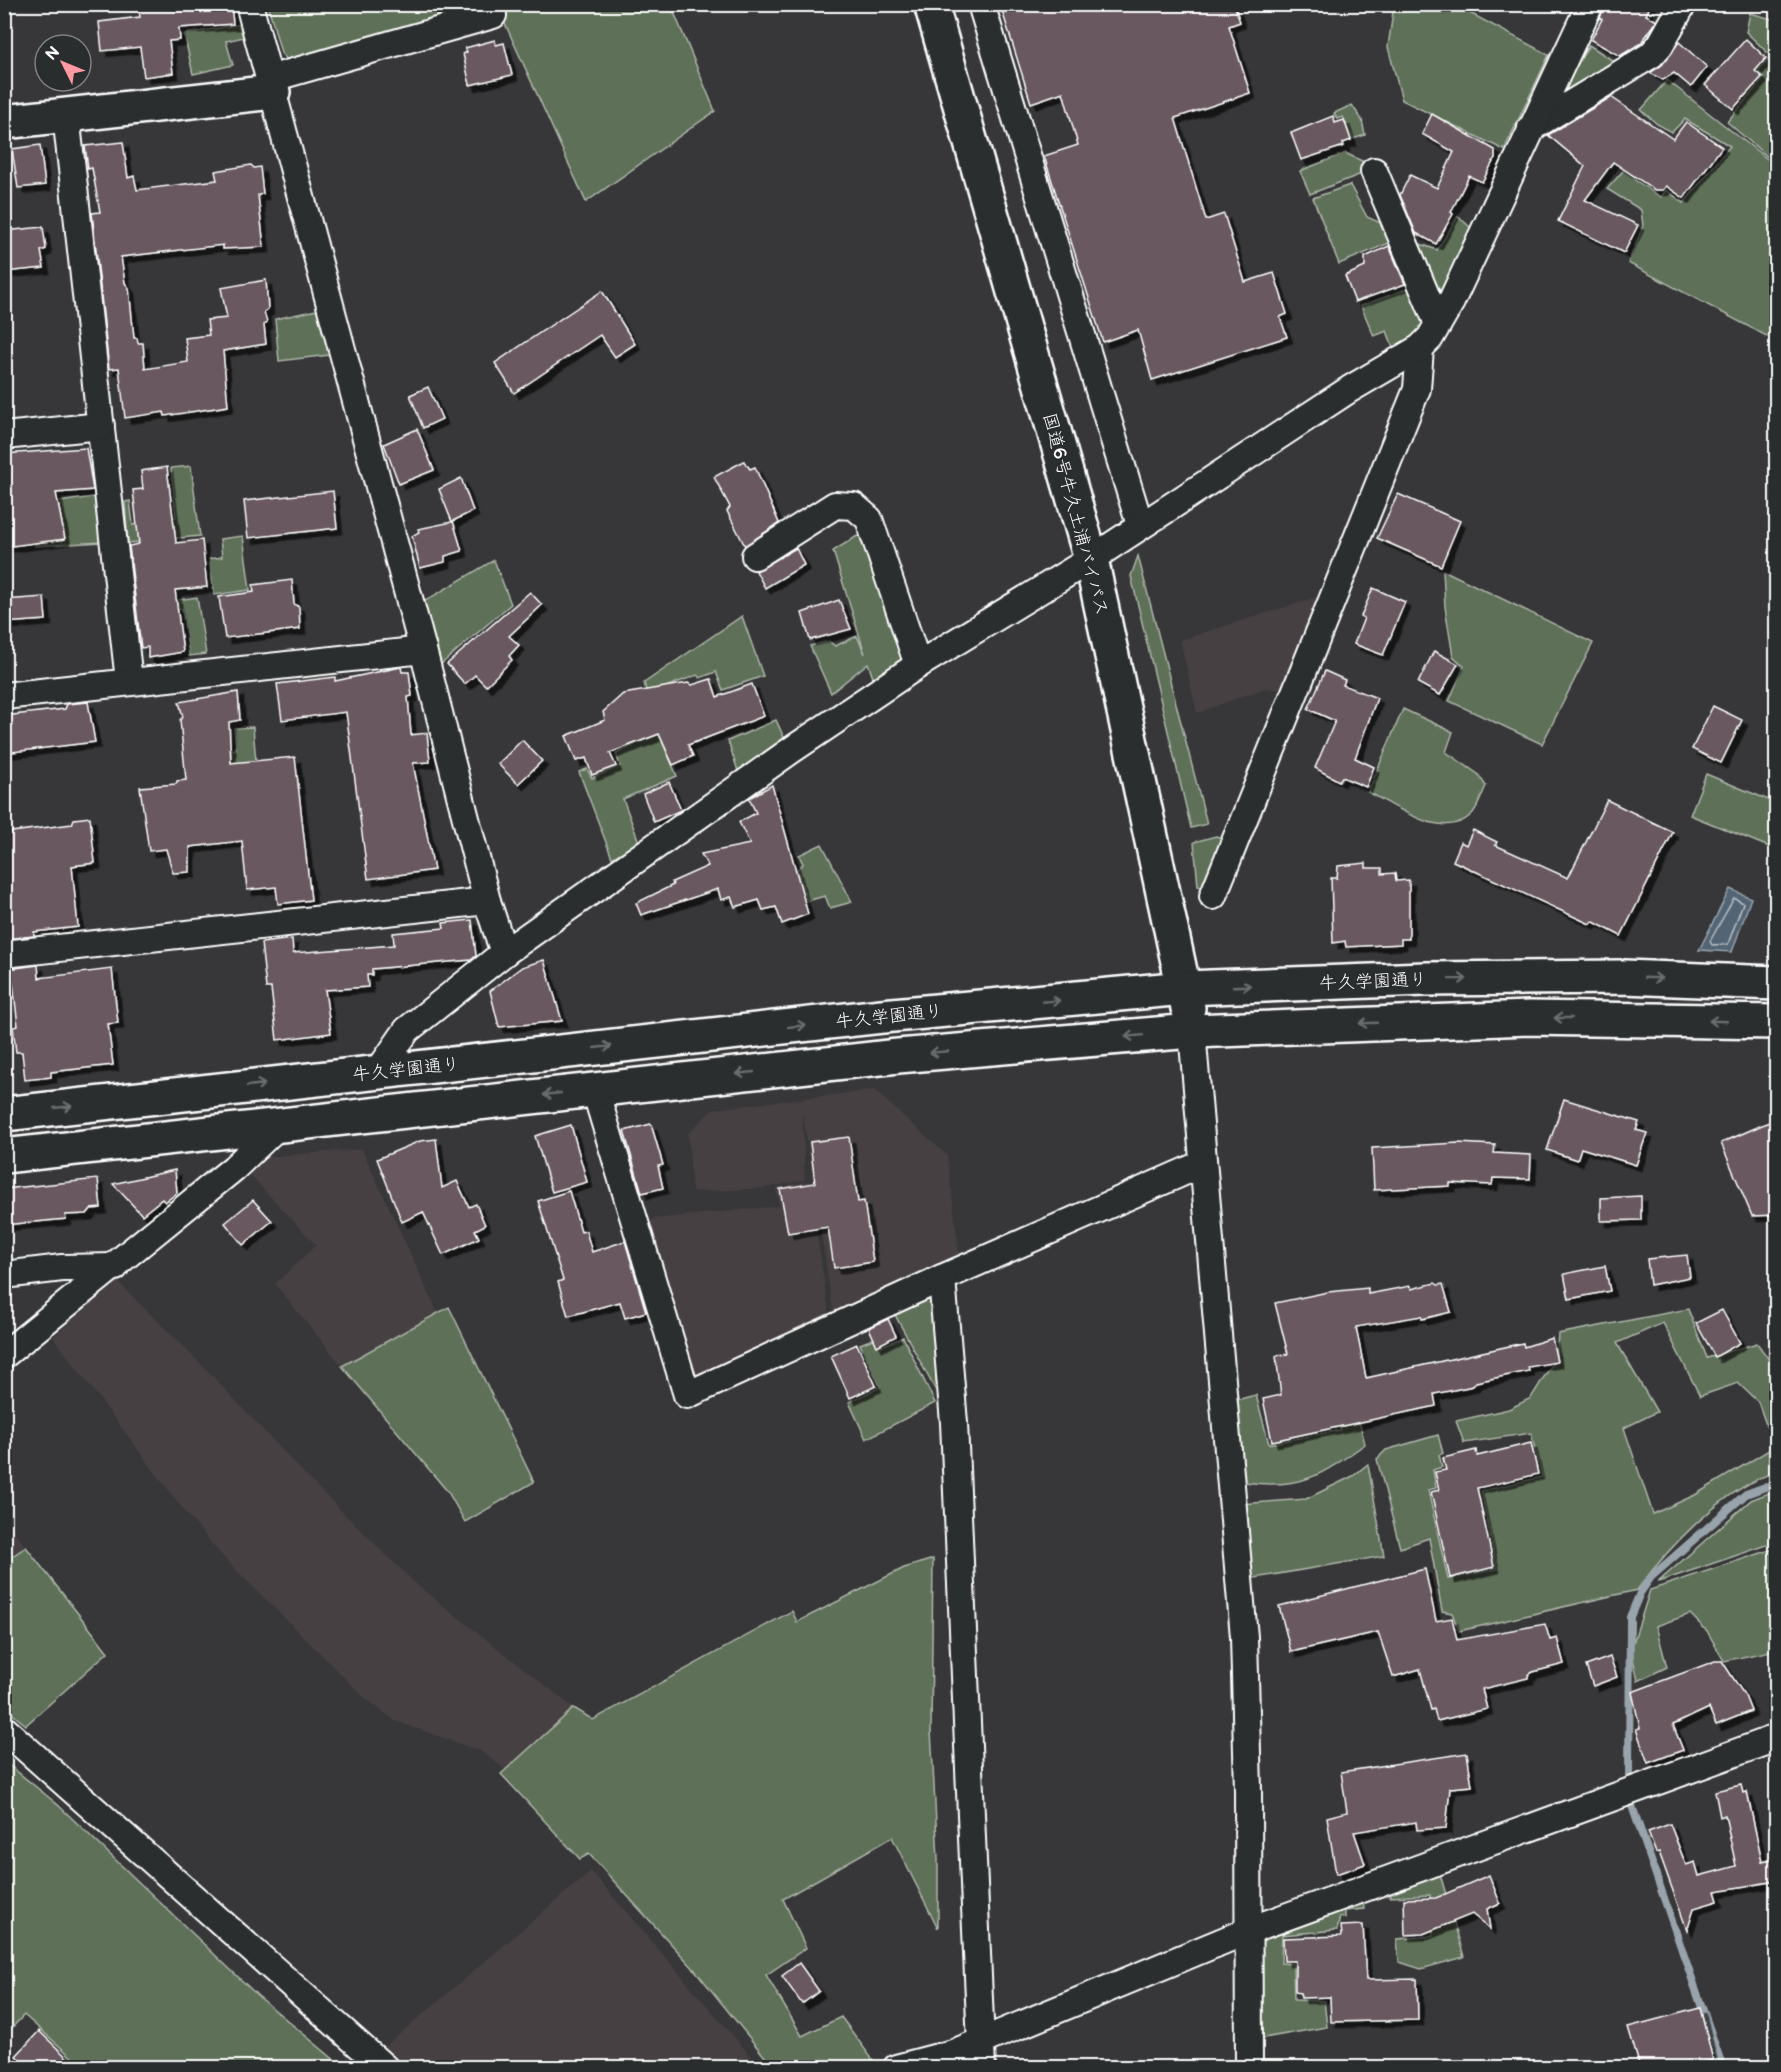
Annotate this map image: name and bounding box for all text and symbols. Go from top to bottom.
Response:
north arrow [33,33,93,93]
text: N [42,43,64,65]
street label: 国道6号牛久土浦バイパス [1038,411,1113,618]
street label: 牛久学園通り [1319,969,1427,994]
one-way arrow [1447,973,1467,985]
one-way arrow [1642,973,1662,984]
one-way arrow [1232,981,1252,992]
one-way arrow [1041,995,1061,1006]
street label: 牛久学園通り [834,1000,944,1033]
one-way arrow [1553,1012,1573,1024]
one-way arrow [1709,1015,1729,1026]
one-way arrow [1358,1018,1378,1029]
one-way arrow [787,1020,807,1031]
one-way arrow [1124,1031,1144,1042]
one-way arrow [593,1041,613,1052]
one-way arrow [930,1047,950,1058]
street label: 牛久学園通り [351,1053,461,1086]
one-way arrow [736,1068,756,1079]
one-way arrow [246,1080,266,1091]
one-way arrow [542,1089,562,1100]
one-way arrow [52,1101,72,1112]

